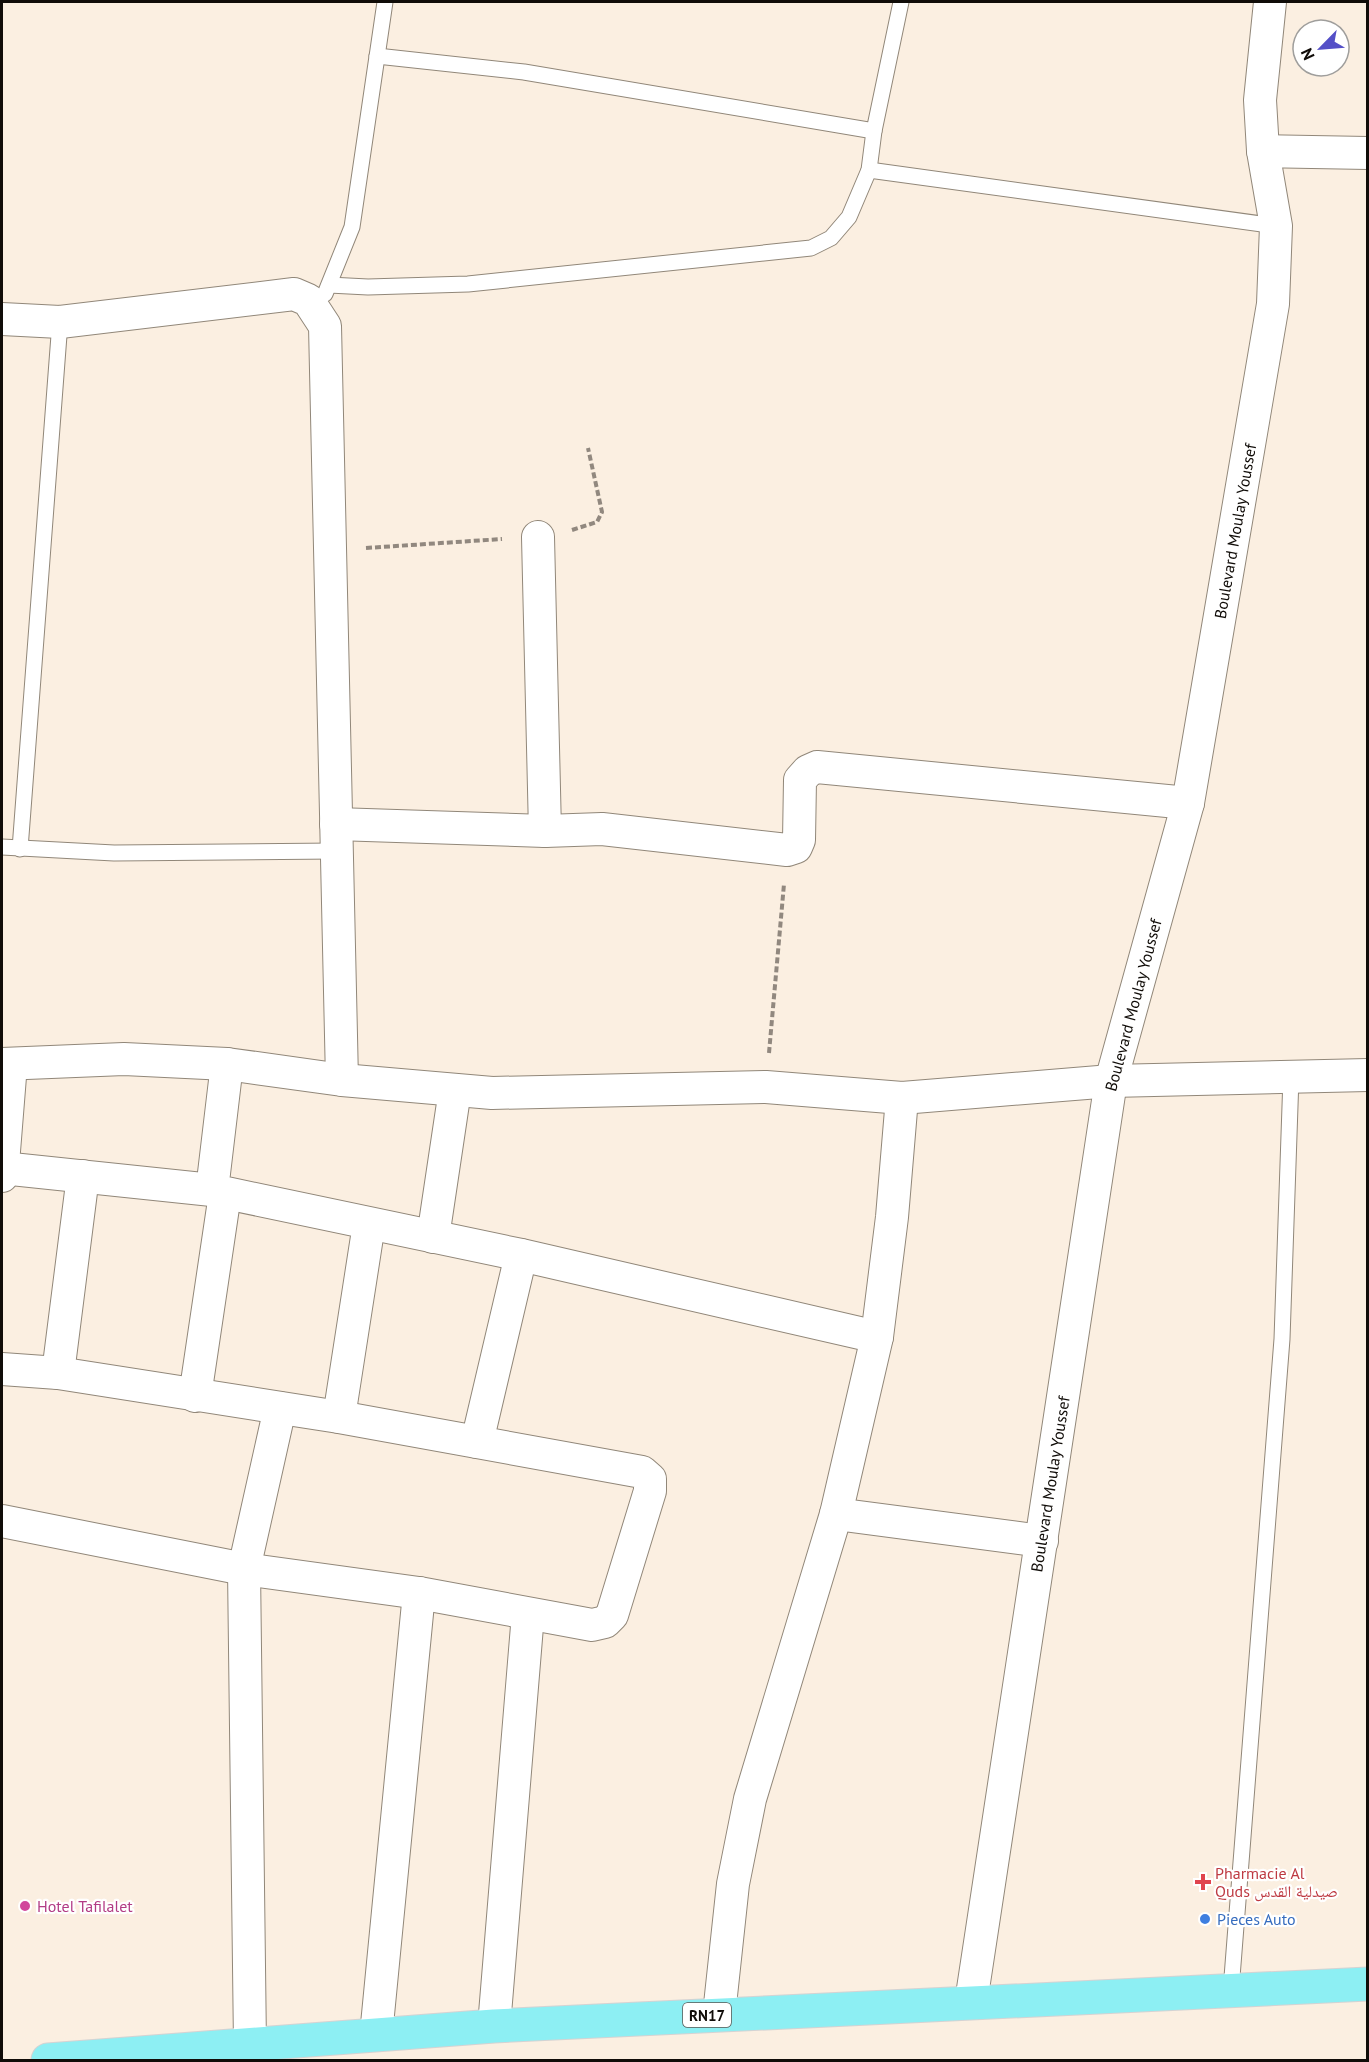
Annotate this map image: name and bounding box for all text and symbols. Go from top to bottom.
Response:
north arrow [1291,18,1351,78]
text: N [1296,45,1319,63]
street label: Boulevard Moulay Youssef [1210,441,1260,620]
street label: Boulevard Moulay Youssef [1100,916,1166,1093]
street label: Boulevard Moulay Youssef [1026,1394,1074,1573]
place label: Pharmacie Al Quds صيدلية القدس [1215,1863,1338,1902]
marker: Pharmacie Al Quds صيدلية القدس [1196,1875,1210,1889]
place label: Hotel Tafilalet [37,1896,133,1916]
marker: Hotel Tafilalet [18,1899,32,1913]
place label: Pieces Auto [1217,1909,1295,1929]
marker: Pieces Auto [1198,1912,1212,1926]
road number: RN17 [683,2003,731,2027]

